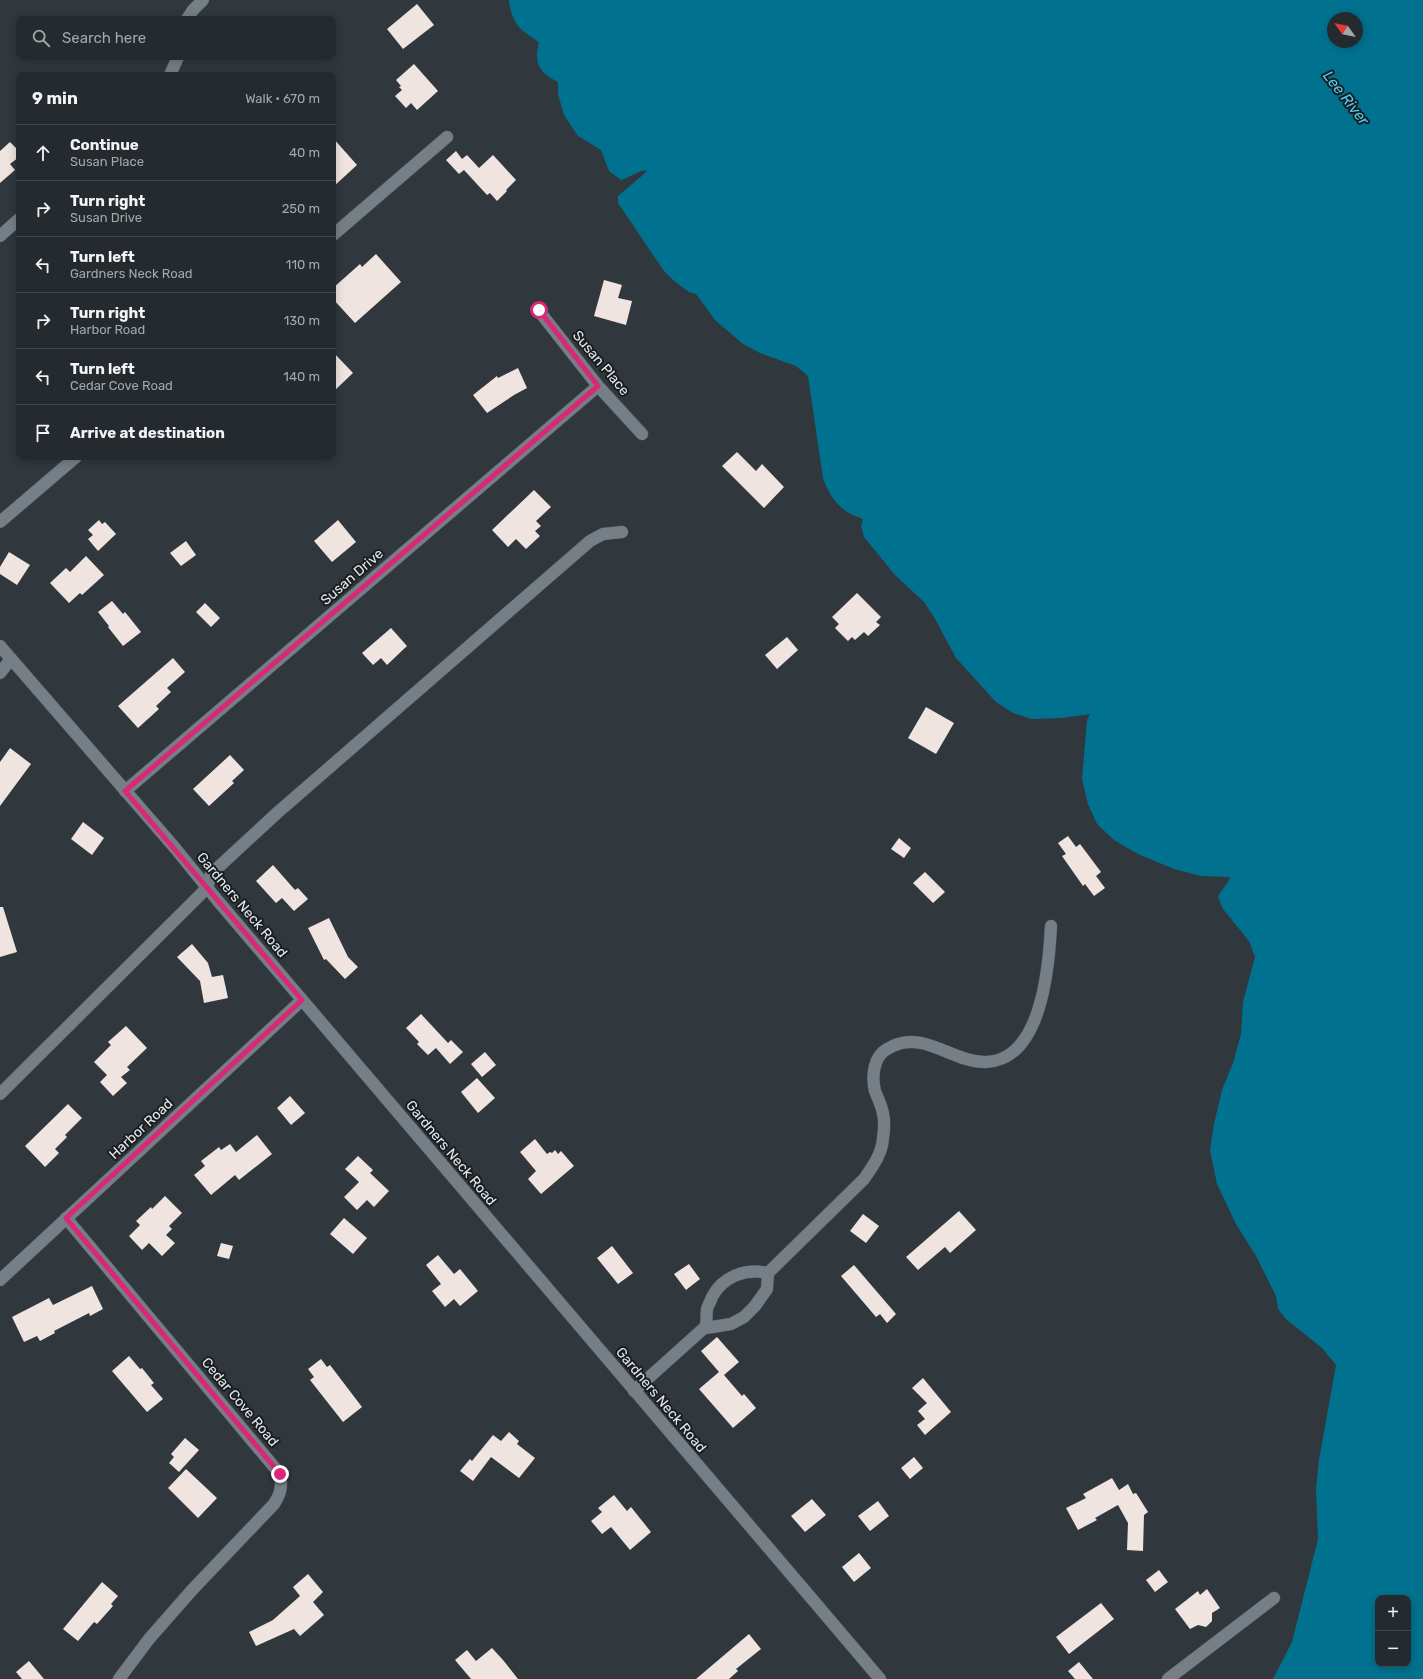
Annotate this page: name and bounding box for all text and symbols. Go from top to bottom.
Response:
north arrow [1327,12,1363,48]
search box [16,16,336,60]
icon: search [30,27,52,49]
text: Search here [62,29,146,47]
water label: Lee River [1319,67,1374,130]
text: 9 min [32,88,78,108]
text: Walk · 670 m [245,91,320,106]
text: Continue [70,136,139,154]
icon: ahead [32,142,54,164]
text: 40 m [289,145,320,160]
text: Susan Place [70,154,144,169]
text: Turn right [70,192,145,210]
icon: right [32,198,54,220]
text: 250 m [282,201,320,216]
text: Susan Drive [70,210,142,225]
text: Turn left [70,248,135,266]
icon: left [32,254,54,276]
text: 110 m [286,257,320,272]
text: Gardners Neck Road [70,266,193,281]
route start [530,301,548,319]
text: Turn right [70,304,145,322]
icon: right [32,310,54,332]
text: 130 m [284,313,320,328]
text: Harbor Road [70,322,145,337]
street label: Susan Place [569,327,633,399]
text: Turn left [70,360,135,378]
icon: left [32,366,54,388]
text: 140 m [283,369,320,384]
text: Cedar Cove Road [70,378,173,393]
icon: arrive [32,422,54,444]
text: Arrive at destination [70,424,225,442]
street label: Susan Drive [317,545,387,609]
street label: Gardners Neck Road [193,849,291,961]
street label: Harbor Road [106,1095,176,1163]
street label: Gardners Neck Road [402,1097,500,1209]
street label: Gardners Neck Road [612,1344,710,1456]
street label: Cedar Cove Road [198,1354,282,1450]
route end [271,1465,289,1483]
map controls [1375,1595,1411,1667]
button: + [1375,1595,1411,1631]
button: − [1375,1631,1411,1667]

